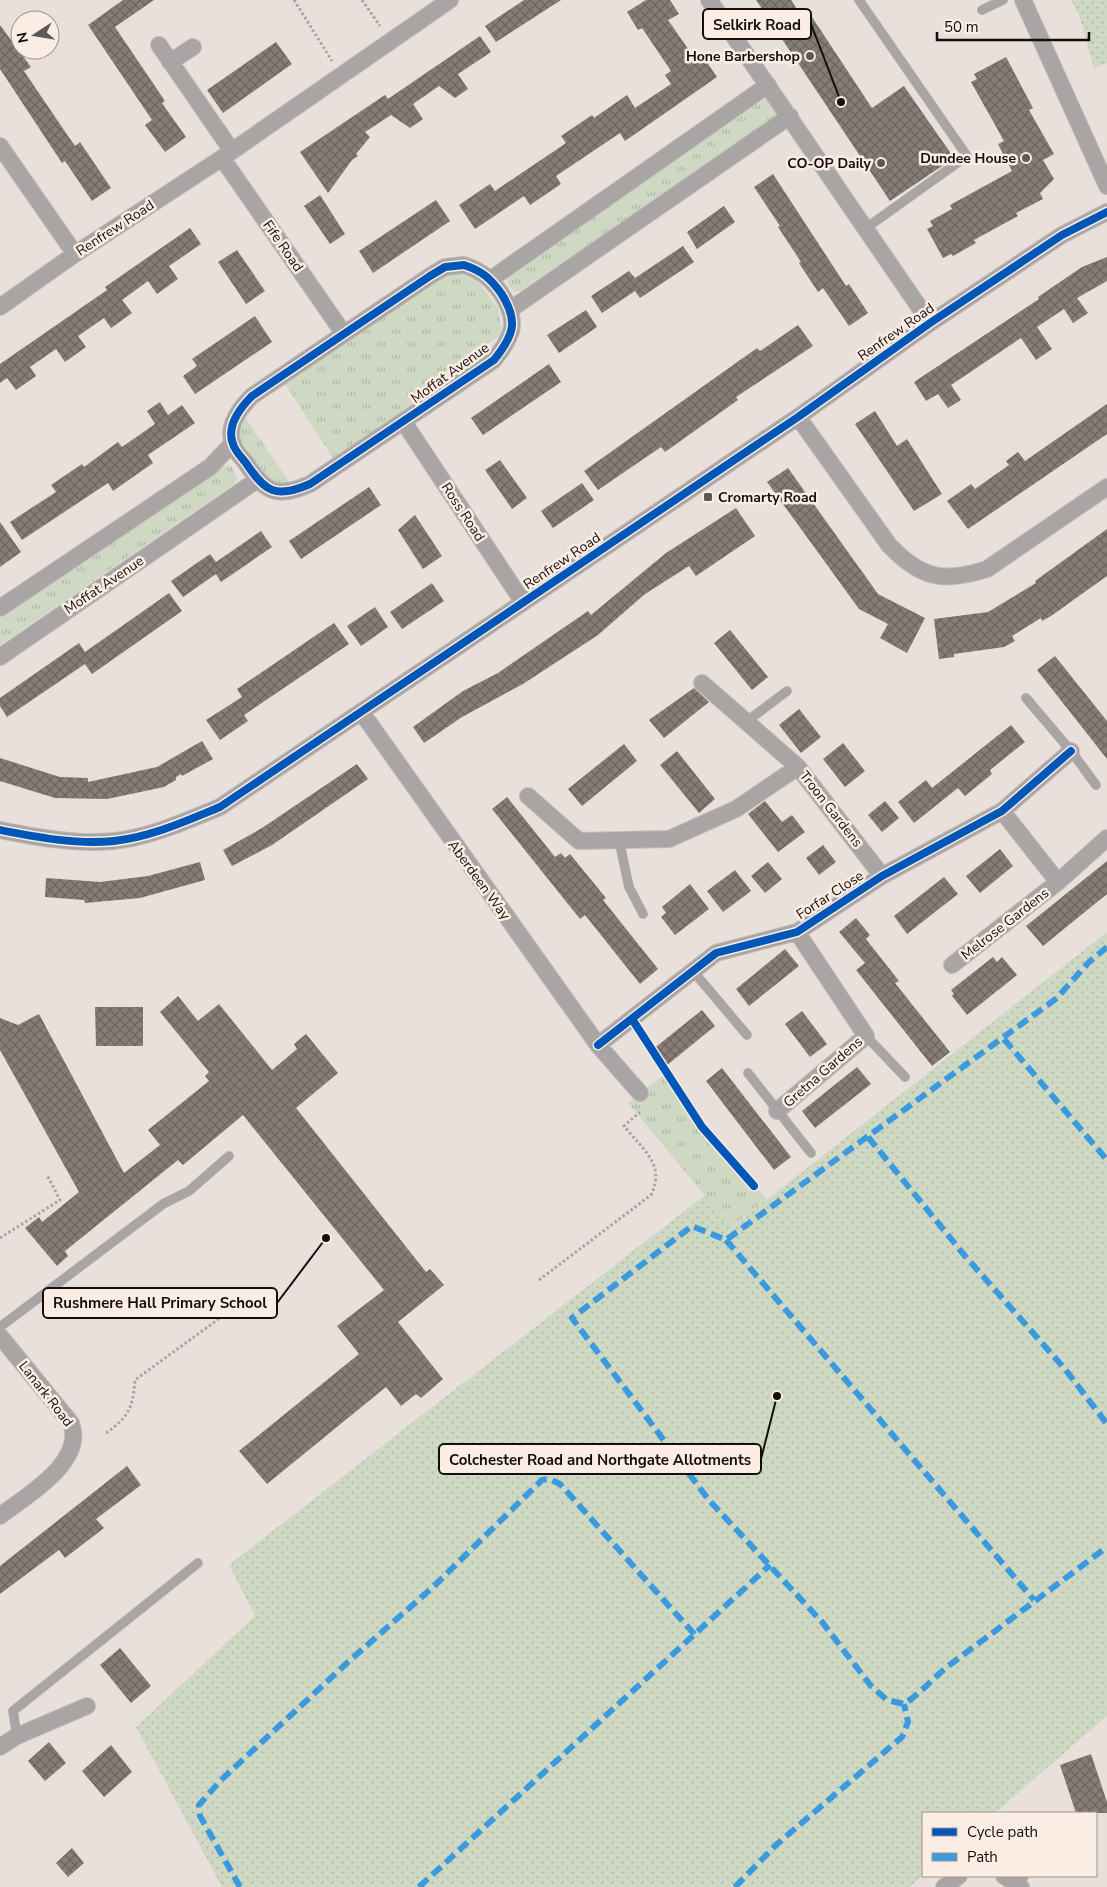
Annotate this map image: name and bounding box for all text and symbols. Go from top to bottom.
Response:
callout: Selkirk Road [703,9,811,39]
north arrow [10,10,60,60]
scale bar [937,10,1090,42]
text: Selkirk Road [713,15,801,35]
text: 50 m [944,17,979,37]
text: N [12,30,33,45]
place label: Hone Barbershop [686,47,800,66]
marker: Hone Barbershop [804,50,816,62]
place label: Dundee House [920,149,1016,168]
marker: Dundee House [1020,152,1032,164]
place label: CO-OP Daily [787,154,872,173]
marker: CO-OP Daily [875,157,887,169]
street label: Renfrew Road [72,196,158,260]
street label: Fife Road [258,216,308,276]
street label: Renfrew Road [854,299,938,365]
street label: Moffat Avenue [407,338,493,408]
street label: Ross Road [437,479,489,545]
place label: Cromarty Road [718,488,817,507]
marker: Cromarty Road [702,491,714,503]
street label: Renfrew Road [520,528,604,594]
street label: Moffat Avenue [60,551,148,619]
street label: Troon Gardens [795,767,867,851]
street label: Aberdeen Way [444,836,515,924]
street label: Forfar Close [793,866,867,924]
street label: Melrose Gardens [957,883,1053,964]
street label: Gretna Gardens [779,1032,867,1112]
callout: Rushmere Hall Primary School [43,1288,277,1318]
text: Rushmere Hall Primary School [53,1293,267,1313]
street label: Lanark Road [14,1357,78,1431]
callout: Colchester Road and Northgate Allotments [439,1444,761,1474]
text: Colchester Road and Northgate Allotments [449,1450,751,1470]
legend [922,1812,1097,1877]
text: Cycle path [967,1822,1038,1842]
text: Path [967,1847,998,1867]

